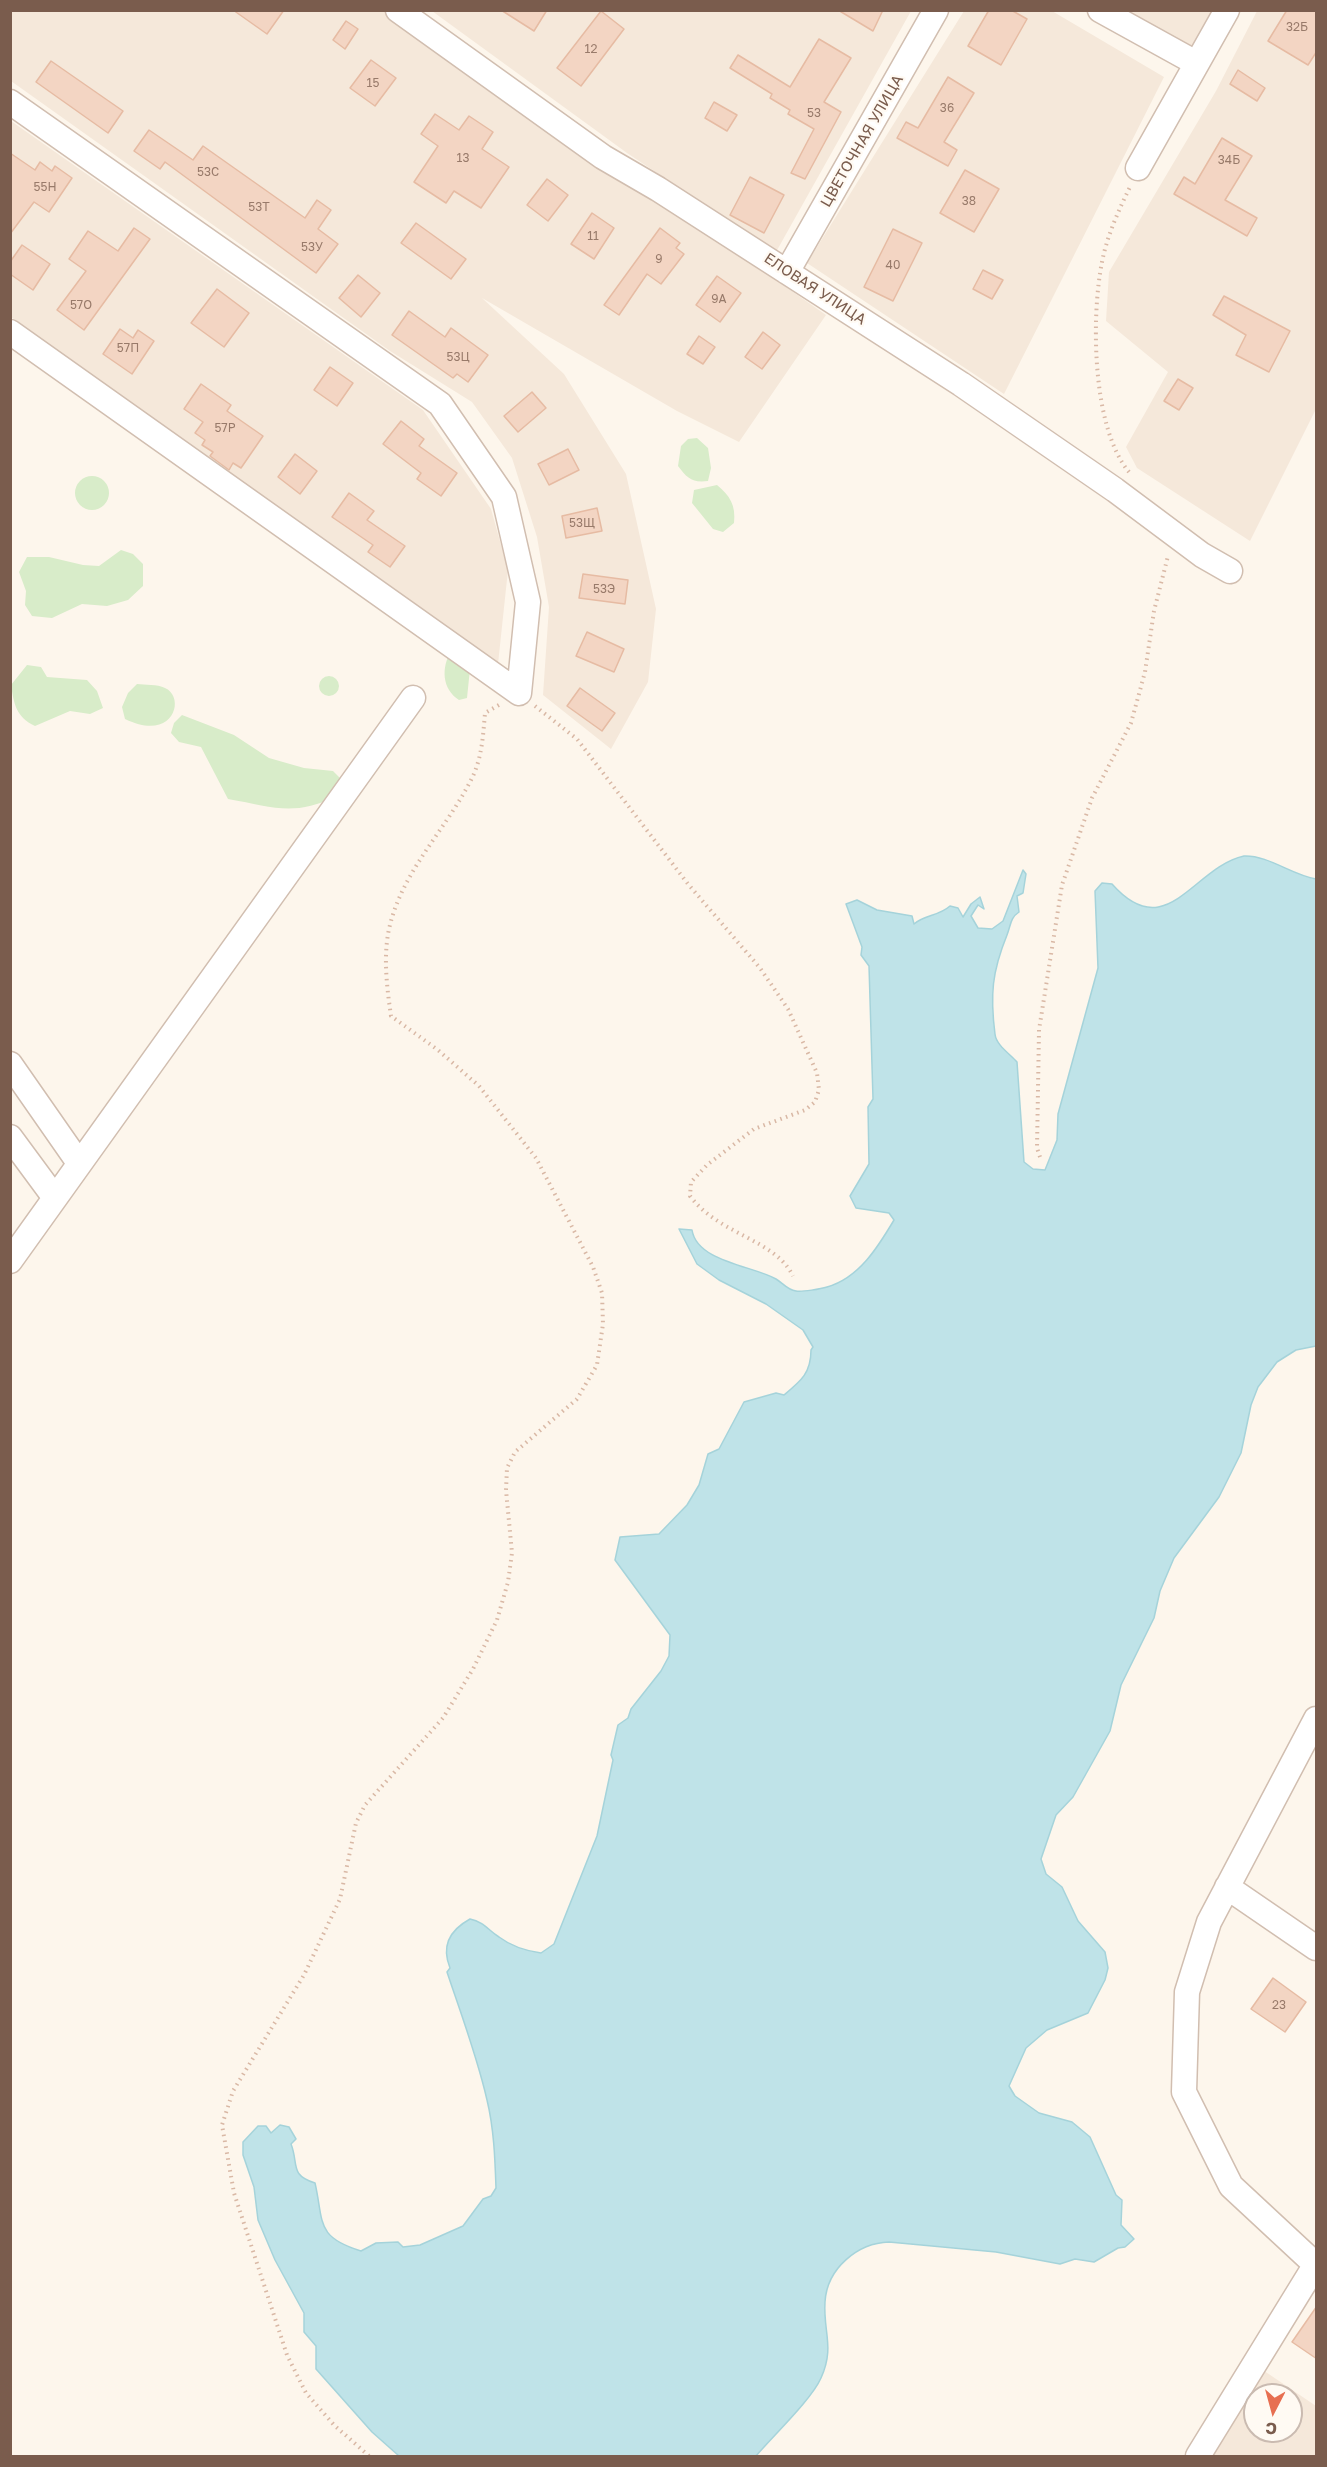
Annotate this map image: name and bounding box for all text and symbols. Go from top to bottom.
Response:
house number: 32Б [1286,20,1308,34]
house number: 12 [585,42,597,56]
street label: ЦВЕТОЧНАЯ УЛИЦА [817,72,907,210]
house number: 15 [367,76,379,90]
house number: 36 [940,101,954,115]
house number: 53 [807,106,821,120]
house number: 13 [457,151,469,165]
house number: 34Б [1218,153,1240,167]
house number: 53С [197,165,219,179]
house number: 55Н [33,180,57,194]
house number: 38 [962,194,976,208]
house number: 53Т [248,200,270,214]
house number: 11 [587,229,599,243]
house number: 53У [301,240,323,254]
street label: ЕЛОВАЯ УЛИЦА [761,249,869,329]
house number: 9 [655,252,663,266]
house number: 40 [886,258,900,272]
house number: 9А [711,292,727,306]
house number: 57О [70,298,92,312]
house number: 57П [117,341,139,355]
house number: 53Ц [446,350,470,364]
house number: 57Р [214,421,236,435]
house number: 53Щ [569,516,595,530]
house number: 53Э [593,582,615,596]
house number: 23 [1272,1998,1286,2012]
north arrow [1243,2383,1303,2443]
text: С [1265,2418,1278,2439]

